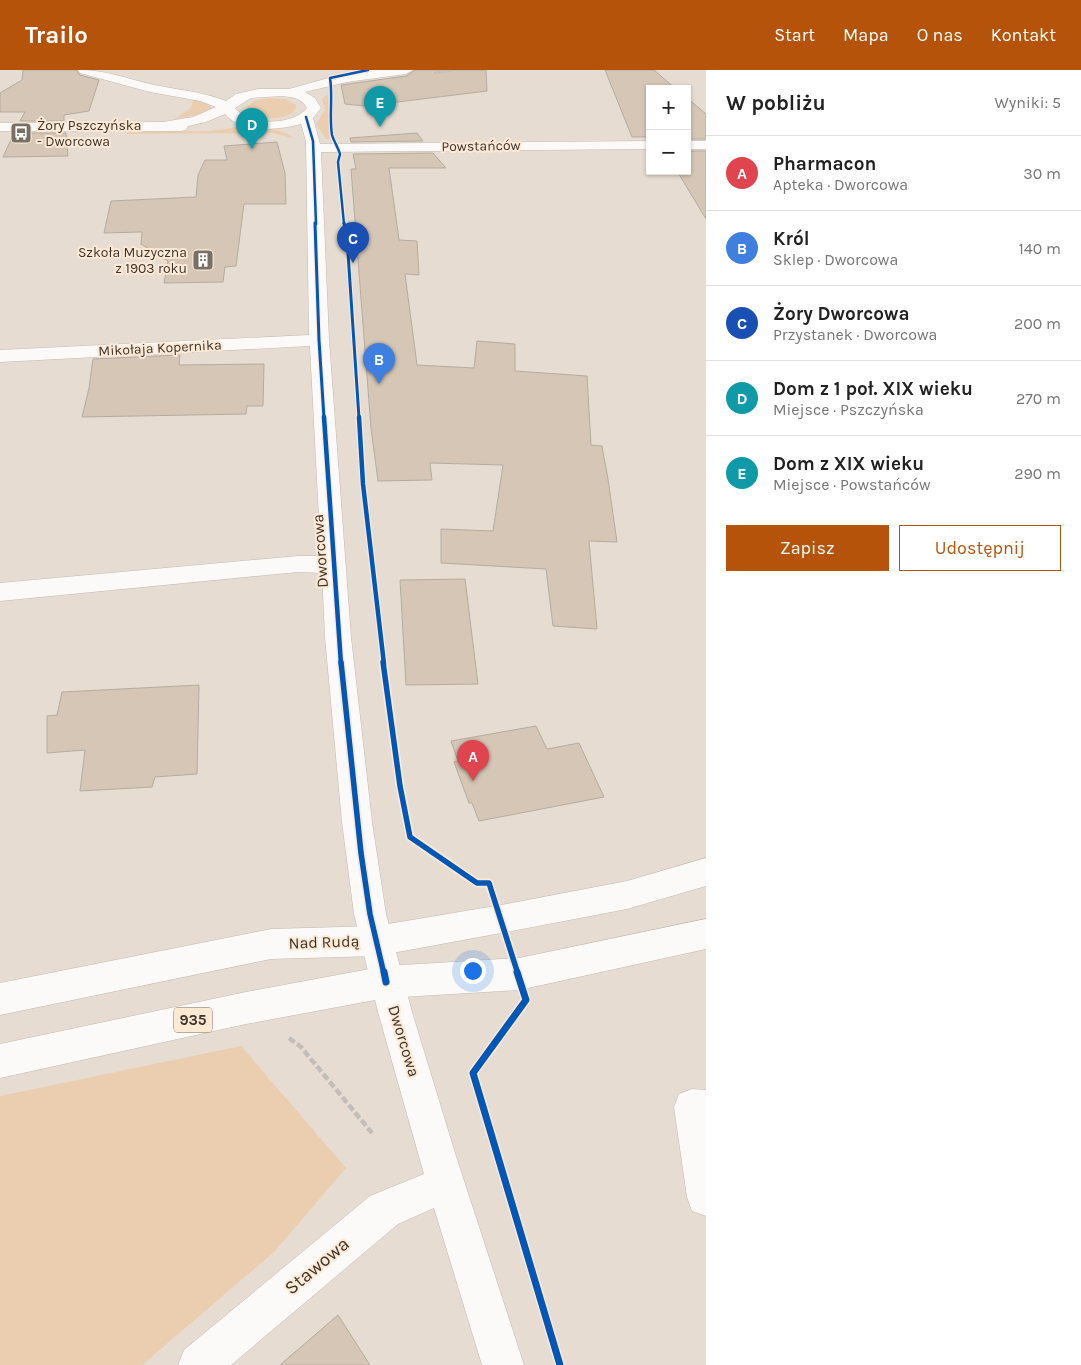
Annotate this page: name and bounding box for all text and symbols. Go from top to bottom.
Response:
text: Trailo [25,21,88,49]
text: Start [774,24,815,46]
text: Mapa [843,24,889,46]
text: O nas [917,24,963,46]
text: Kontakt [991,24,1056,46]
map controls [646,85,691,175]
button: + [646,85,691,130]
pin: E [364,86,396,127]
text: W pobliżu [726,91,826,115]
text: Wyniki: 5 [995,93,1061,112]
pin: D [236,108,268,149]
place label: Żory Pszczyńska - Dworcowa [37,117,141,150]
bus stop icon: Żory Pszczyńska - Dworcowa [9,121,33,145]
button: − [646,130,691,175]
street label: Powstańców [441,137,521,155]
text: Pharmacon [773,153,876,175]
text: A [737,164,747,183]
text: 30 m [1023,164,1061,183]
text: Apteka · Dworcowa [773,175,908,194]
pin: C [337,222,369,263]
text: Król [773,228,809,250]
text: B [737,239,747,258]
text: 140 m [1019,239,1061,258]
place label: Szkoła Muzyczna z 1903 roku [78,244,187,277]
building icon: Szkoła Muzyczna z 1903 roku [191,248,215,272]
text: Sklep · Dworcowa [773,250,898,269]
text: Żory Dworcowa [773,303,910,325]
text: C [737,314,747,333]
text: 200 m [1014,314,1061,333]
text: Przystanek · Dworcowa [773,325,937,344]
street label: Mikołaja Kopernika [98,336,222,360]
pin: B [363,343,395,384]
text: Dom z 1 poł. XIX wieku [773,378,973,400]
text: D [737,389,747,408]
text: 270 m [1016,389,1061,408]
text: Miejsce · Pszczyńska [773,400,924,419]
text: Dom z XIX wieku [773,453,924,475]
text: E [737,464,747,483]
text: 290 m [1014,464,1061,483]
text: Miejsce · Powstańców [773,475,931,494]
street label: Dworcowa [308,513,332,589]
button: Zapisz [726,525,889,571]
button: Udostępnij [899,525,1061,571]
pin: A [457,740,489,781]
street label: Nad Rudą [288,931,360,953]
your location [460,958,486,984]
street label: Dworcowa [384,1003,424,1079]
road number: 935 [174,1008,212,1032]
street label: Stawowa [280,1233,354,1299]

